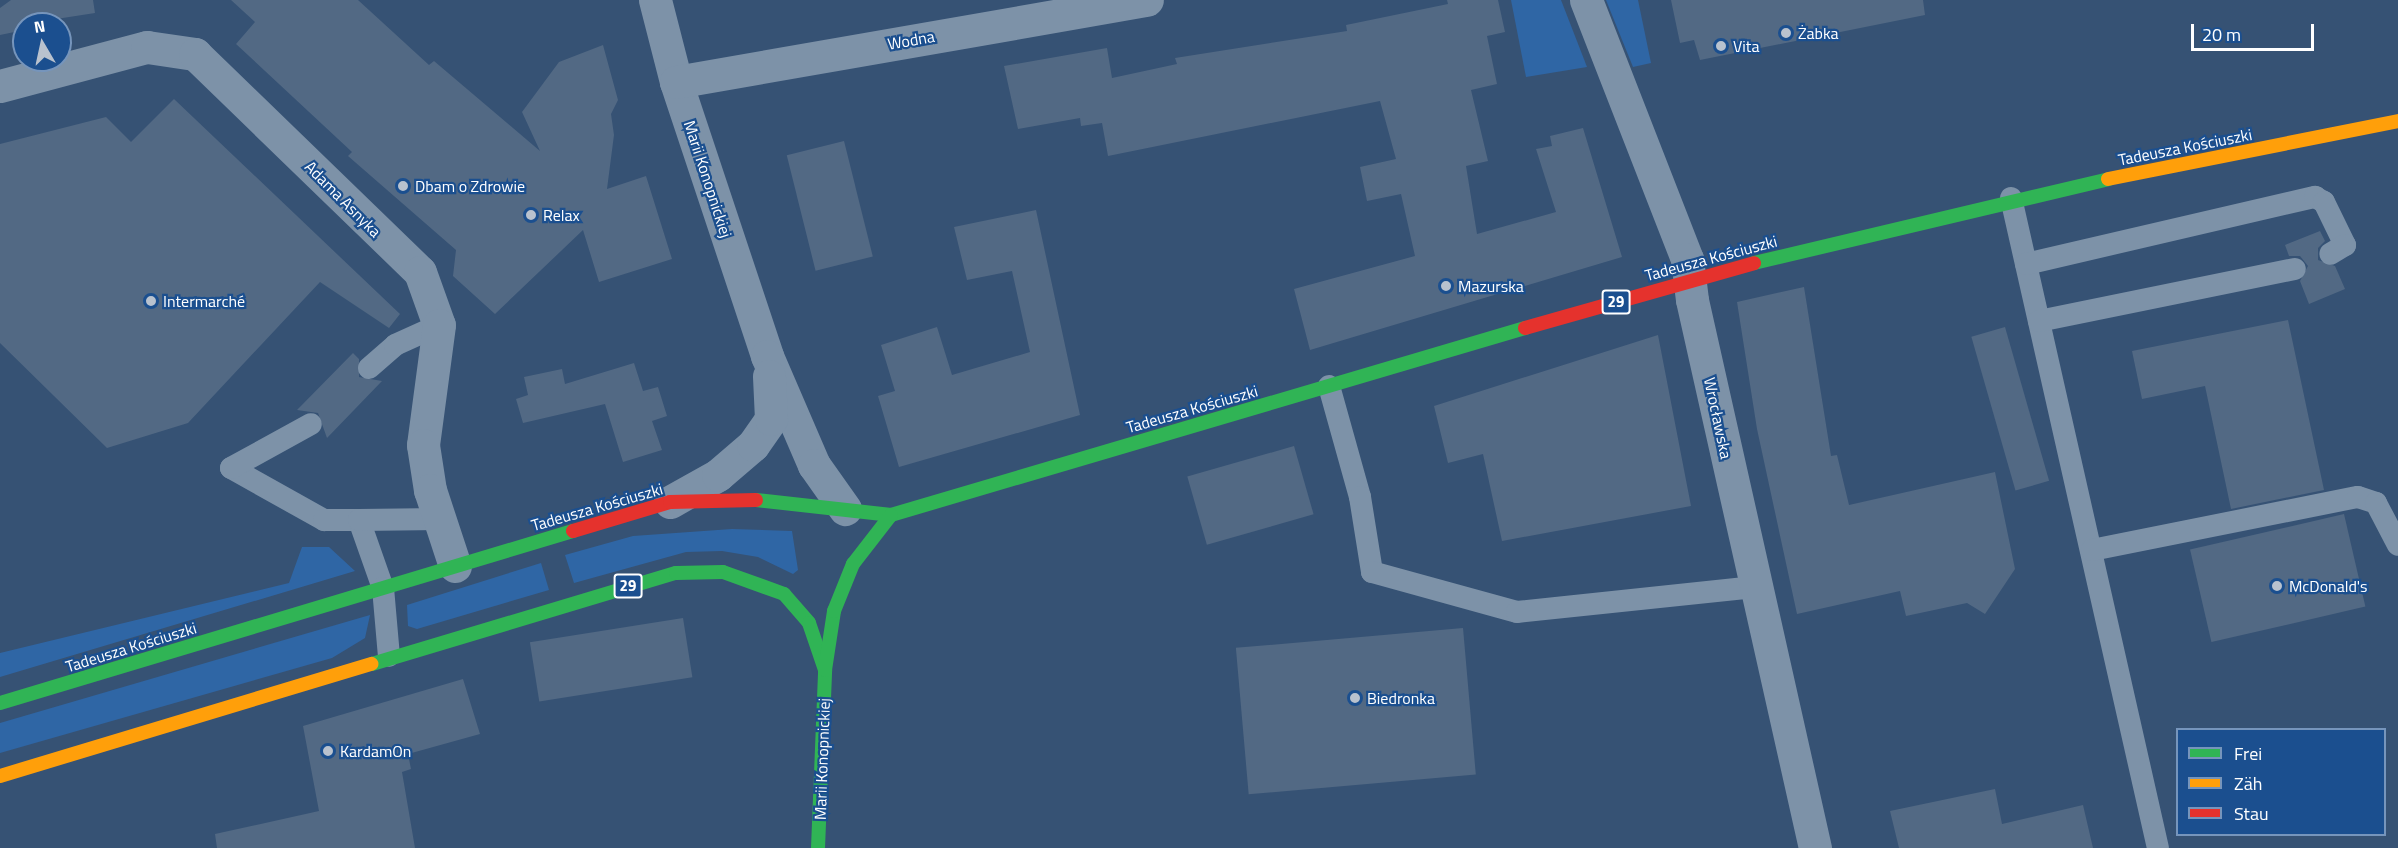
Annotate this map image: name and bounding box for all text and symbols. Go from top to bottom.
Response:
north arrow [12,12,72,72]
scale bar [2194,12,2317,50]
text: N [32,13,47,39]
text: 20 m [2202,21,2241,48]
place label: Żabka [1798,23,1839,43]
street label: Wodna [886,26,936,54]
marker: Żabka [1779,26,1793,40]
place label: Vita [1733,36,1759,56]
marker: Vita [1714,39,1728,53]
street label: Marii Konopnickiej [680,118,736,240]
street label: Tadeusza Kościuszki [2116,125,2254,169]
street label: Adama Asnyka [301,157,385,241]
place label: Dbam o Zdrowie [415,176,525,196]
marker: Dbam o Zdrowie [396,179,410,193]
place label: Relax [543,205,580,225]
marker: Relax [524,208,538,222]
street label: Tadeusza Kościuszki [1643,231,1779,285]
place label: Mazurska [1458,276,1524,296]
marker: Mazurska [1439,279,1453,293]
road number: 29 [1601,290,1631,314]
place label: Intermarché [163,291,245,311]
marker: Intermarché [144,294,158,308]
street label: Wrocławska [1700,375,1736,461]
street label: Tadeusza Kościuszki [1124,381,1260,437]
street label: Tadeusza Kościuszki [529,479,665,535]
road number: 29 [613,574,643,598]
place label: McDonald's [2289,576,2368,596]
marker: McDonald's [2270,579,2284,593]
street label: Tadeusza Kościuszki [63,618,199,676]
place label: Biedronka [1367,688,1435,708]
marker: Biedronka [1348,691,1362,705]
street label: Marii Konopnickiej [810,698,834,820]
legend [2176,728,2386,836]
text: Frei [2234,740,2262,767]
place label: KardamOn [340,741,411,761]
marker: KardamOn [321,744,335,758]
text: Zäh [2234,770,2262,797]
text: Stau [2234,800,2269,827]

